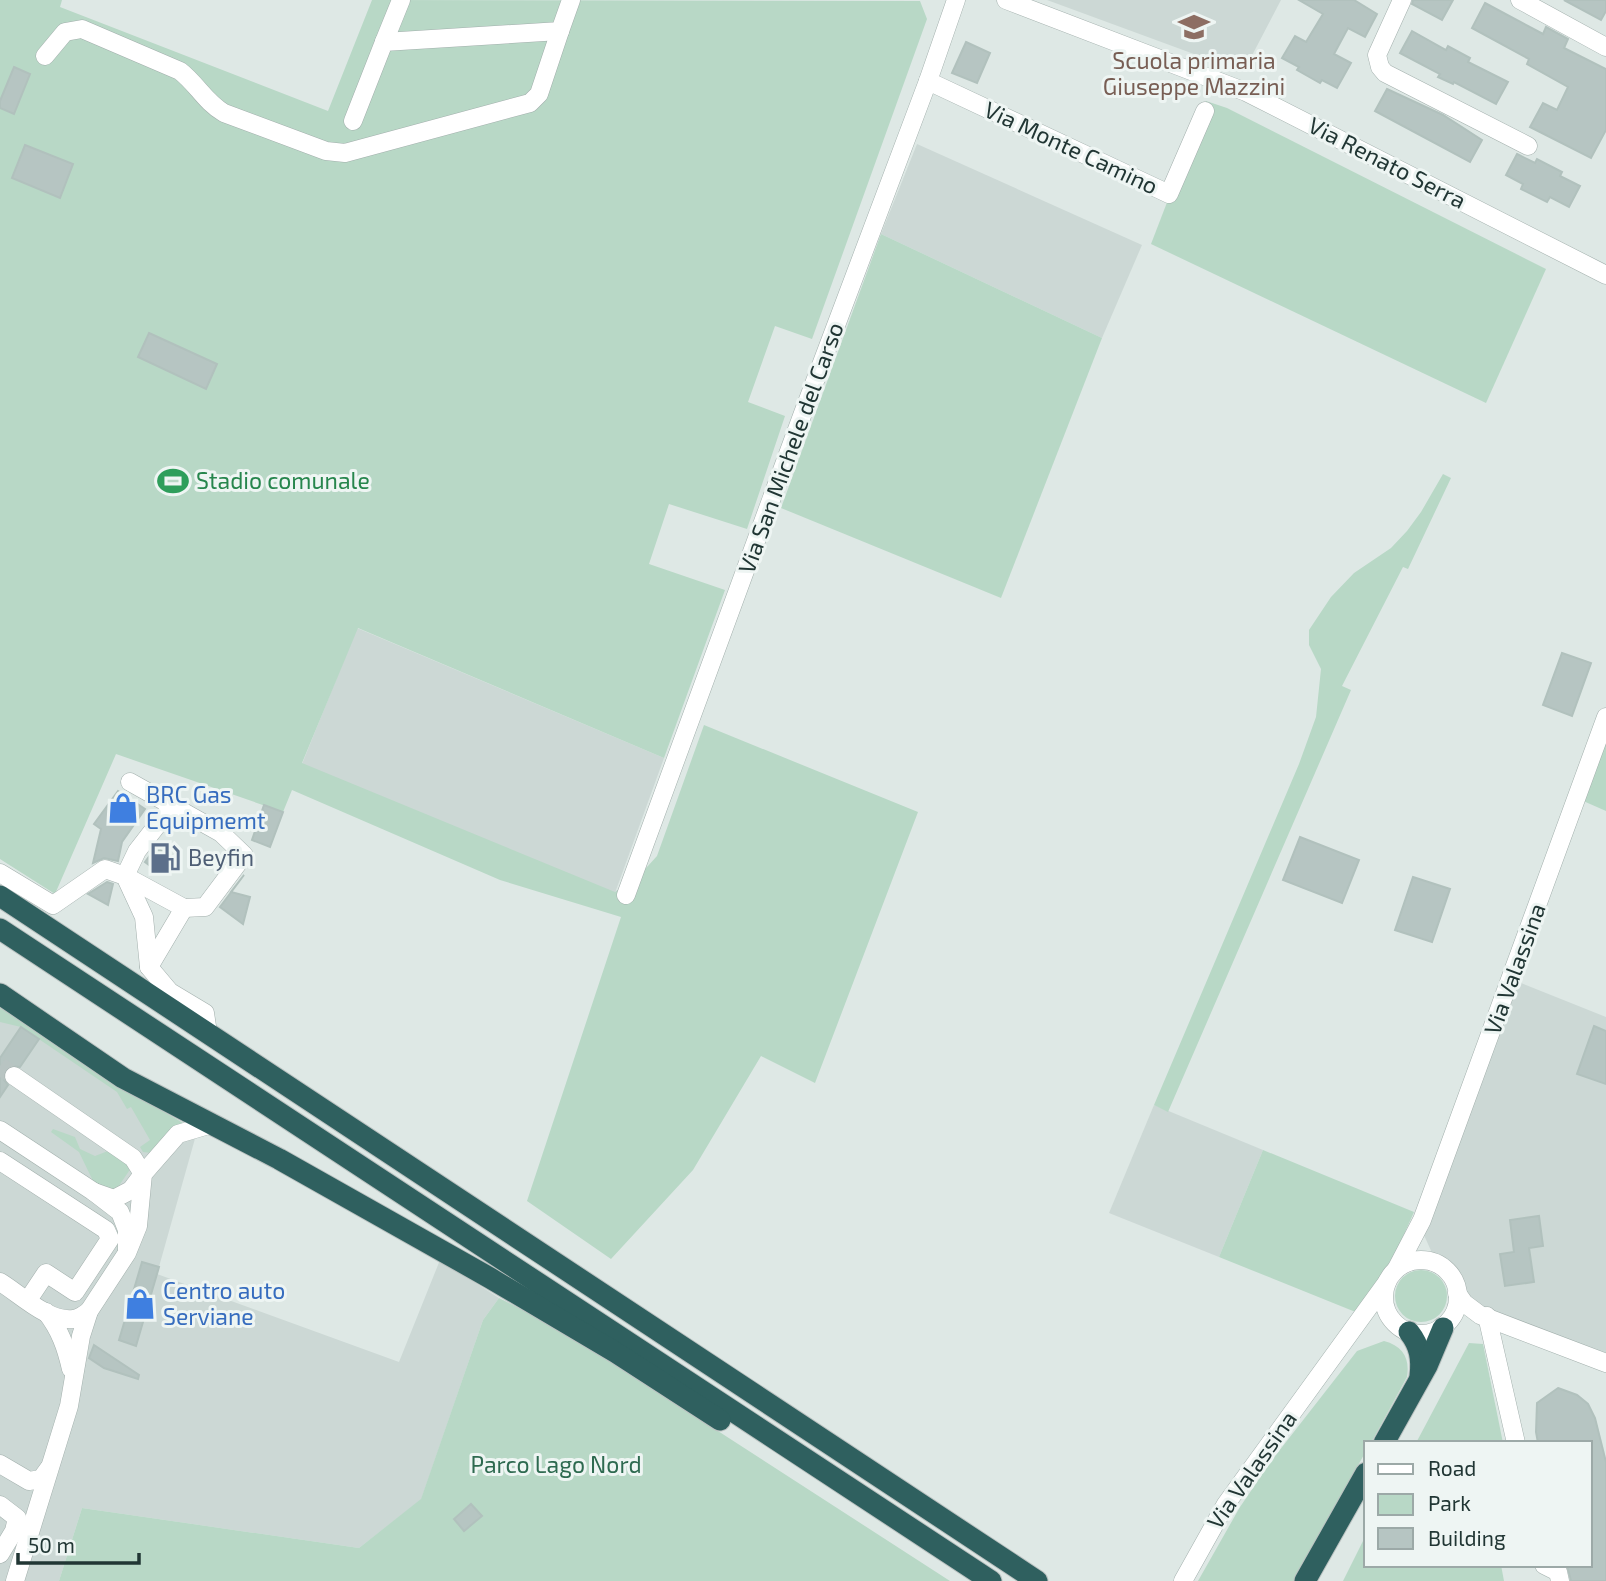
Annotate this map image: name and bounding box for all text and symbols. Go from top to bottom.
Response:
school or university icon: Scuola primaria Giuseppe Mazzini [1177,10,1211,44]
place label: Scuola primaria Giuseppe Mazzini [1103,46,1285,100]
street label: Via Monte Camino [980,95,1163,200]
street label: Via Renato Serra [1304,110,1471,214]
street label: Via San Michele del Carso [732,318,849,577]
sports icon: Stadio comunale [156,464,190,498]
place label: Stadio comunale [196,466,370,494]
place label: BRC Gas Equipmemt [146,780,266,834]
shop icon: BRC Gas Equipmemt [106,791,140,825]
fuel station icon: Beyfin [148,841,182,875]
place label: Beyfin [188,843,254,871]
street label: Via Valassina [1477,899,1551,1038]
place label: Centro auto Serviane [163,1276,285,1330]
shop icon: Centro auto Serviane [123,1287,157,1321]
street label: Via Valassina [1200,1405,1302,1534]
legend [1364,1441,1592,1567]
park label: Parco Lago Nord [470,1450,642,1478]
text: Road [1428,1455,1476,1480]
text: Park [1428,1490,1471,1515]
scale bar [18,1522,138,1566]
text: Building [1428,1525,1506,1550]
text: 50 m [28,1532,75,1557]

